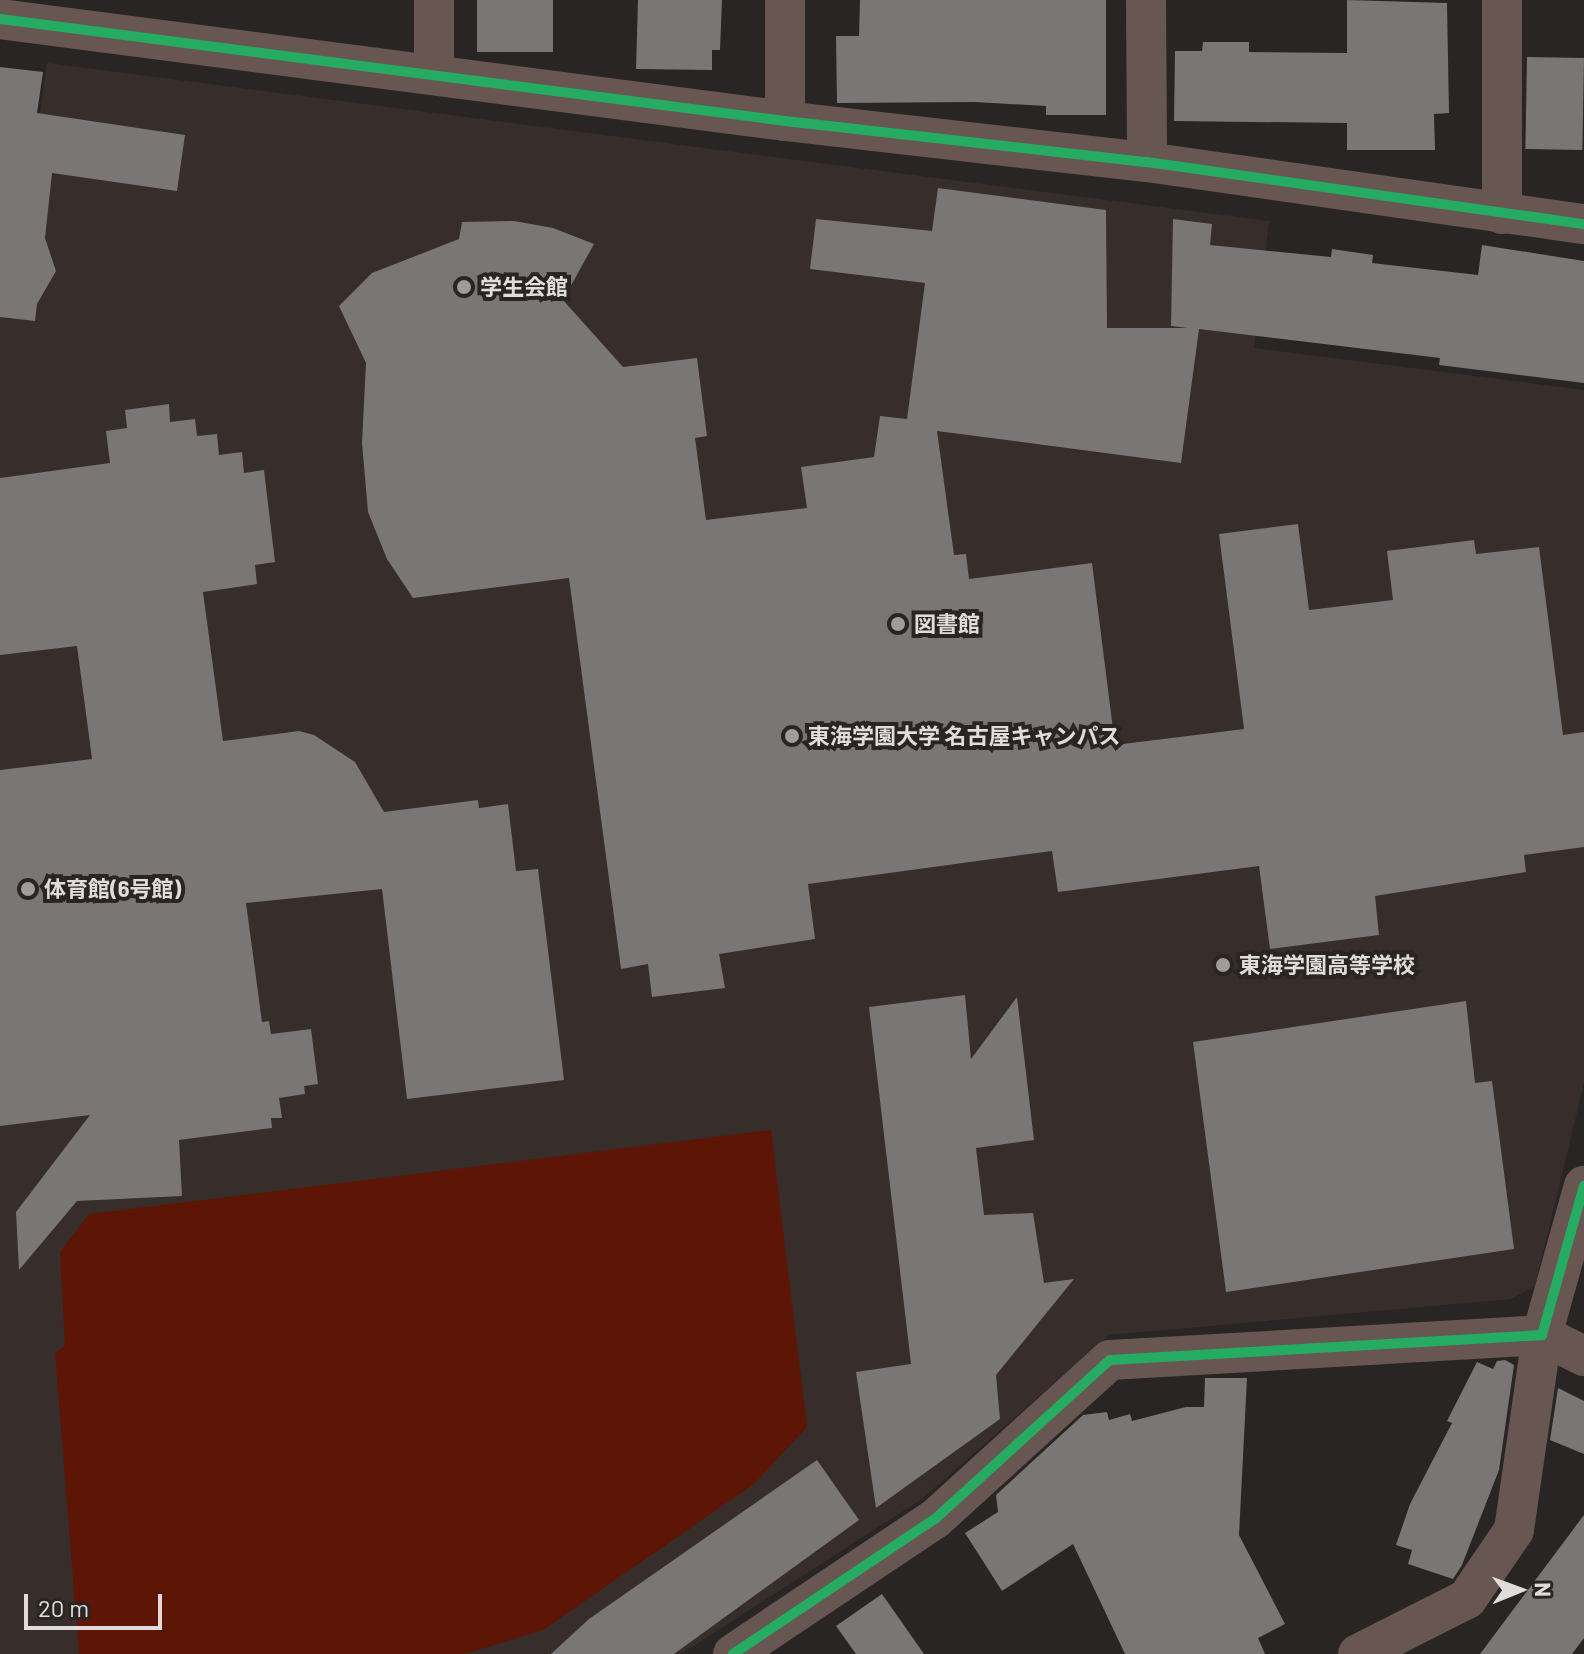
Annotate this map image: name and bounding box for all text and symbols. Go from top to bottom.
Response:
place label: 学生会館 [480,274,568,300]
marker: 学生会館 [455,278,473,296]
place label: 図書館 [914,611,980,637]
marker: 図書館 [889,615,907,633]
place label: 東海学園大学 名古屋キャンパス [808,723,1120,749]
marker: 東海学園大学 名古屋キャンパス [783,727,801,745]
place label: 体育館(6号館) [44,876,181,902]
marker: 体育館(6号館) [19,880,37,898]
place label: 東海学園高等学校 [1239,952,1415,978]
marker: 東海学園高等学校 [1214,956,1232,974]
north arrow [1480,1550,1560,1630]
scale bar [28,1578,166,1628]
text: N [1531,1582,1557,1597]
text: 20 m [38,1593,89,1622]

